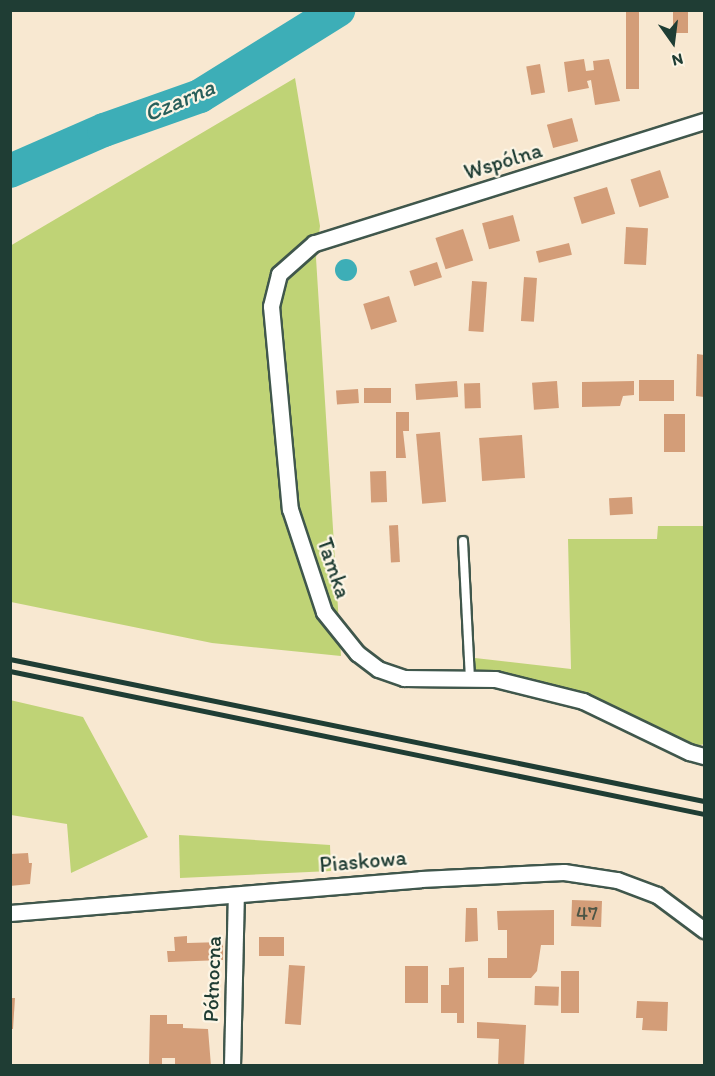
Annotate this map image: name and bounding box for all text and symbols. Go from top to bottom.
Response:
north arrow [643,12,703,72]
text: N [670,49,685,70]
water label: Czarna [140,72,218,128]
street label: Wspólna [461,137,545,185]
street label: Tamka [311,534,357,602]
street label: Piaskowa [318,844,408,878]
house number: 47 [576,901,598,925]
street label: Północna [197,935,227,1023]

